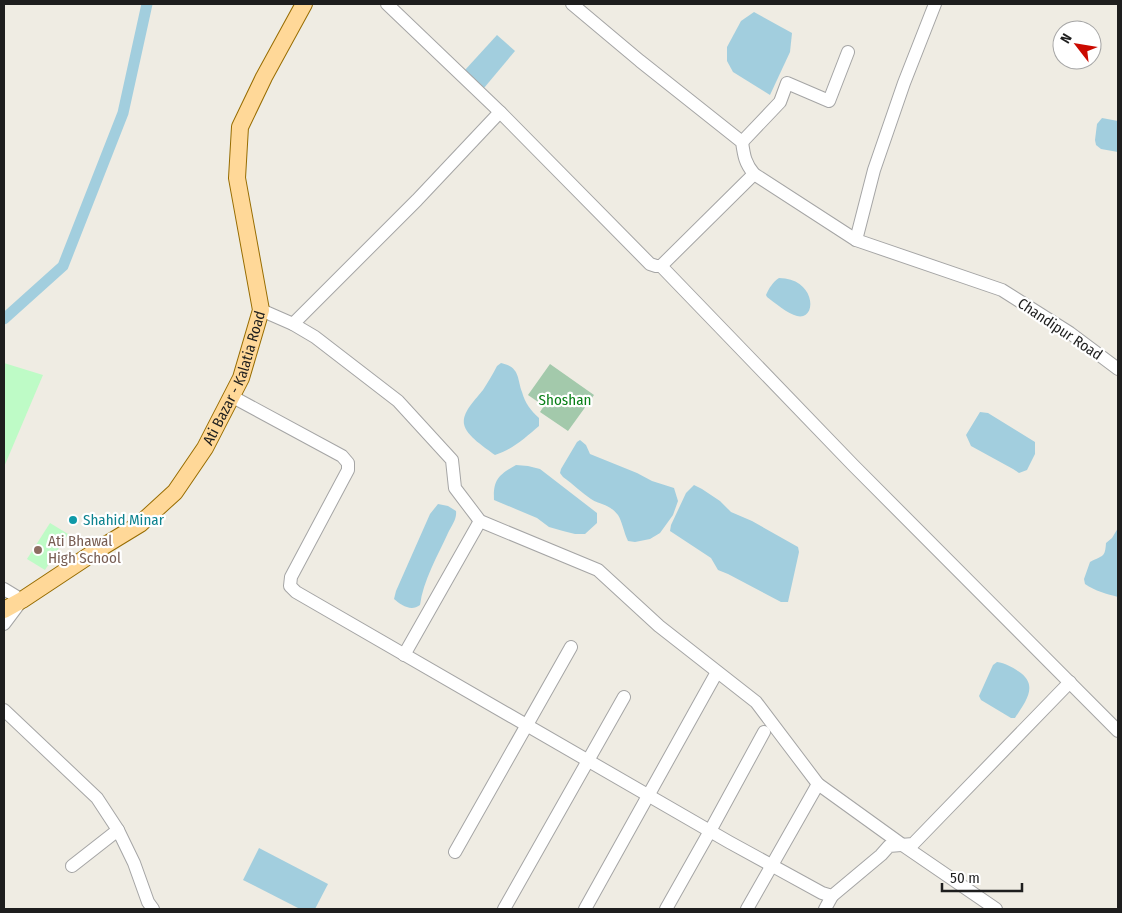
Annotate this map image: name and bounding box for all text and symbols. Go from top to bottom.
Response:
north arrow [1052,20,1102,70]
text: N [1057,31,1076,47]
street label: Chandipur Road [1014,294,1106,364]
street label: Ati Bazar - Kalatia Road [199,309,269,448]
park label: Shoshan [539,391,591,409]
place label: Shahid Minar [83,511,165,529]
marker: Shahid Minar [67,514,79,526]
place label: Ati Bhawal High School [48,532,121,567]
marker: Ati Bhawal High School [32,544,44,556]
scale bar [942,860,1022,892]
text: 50 m [950,869,980,887]

